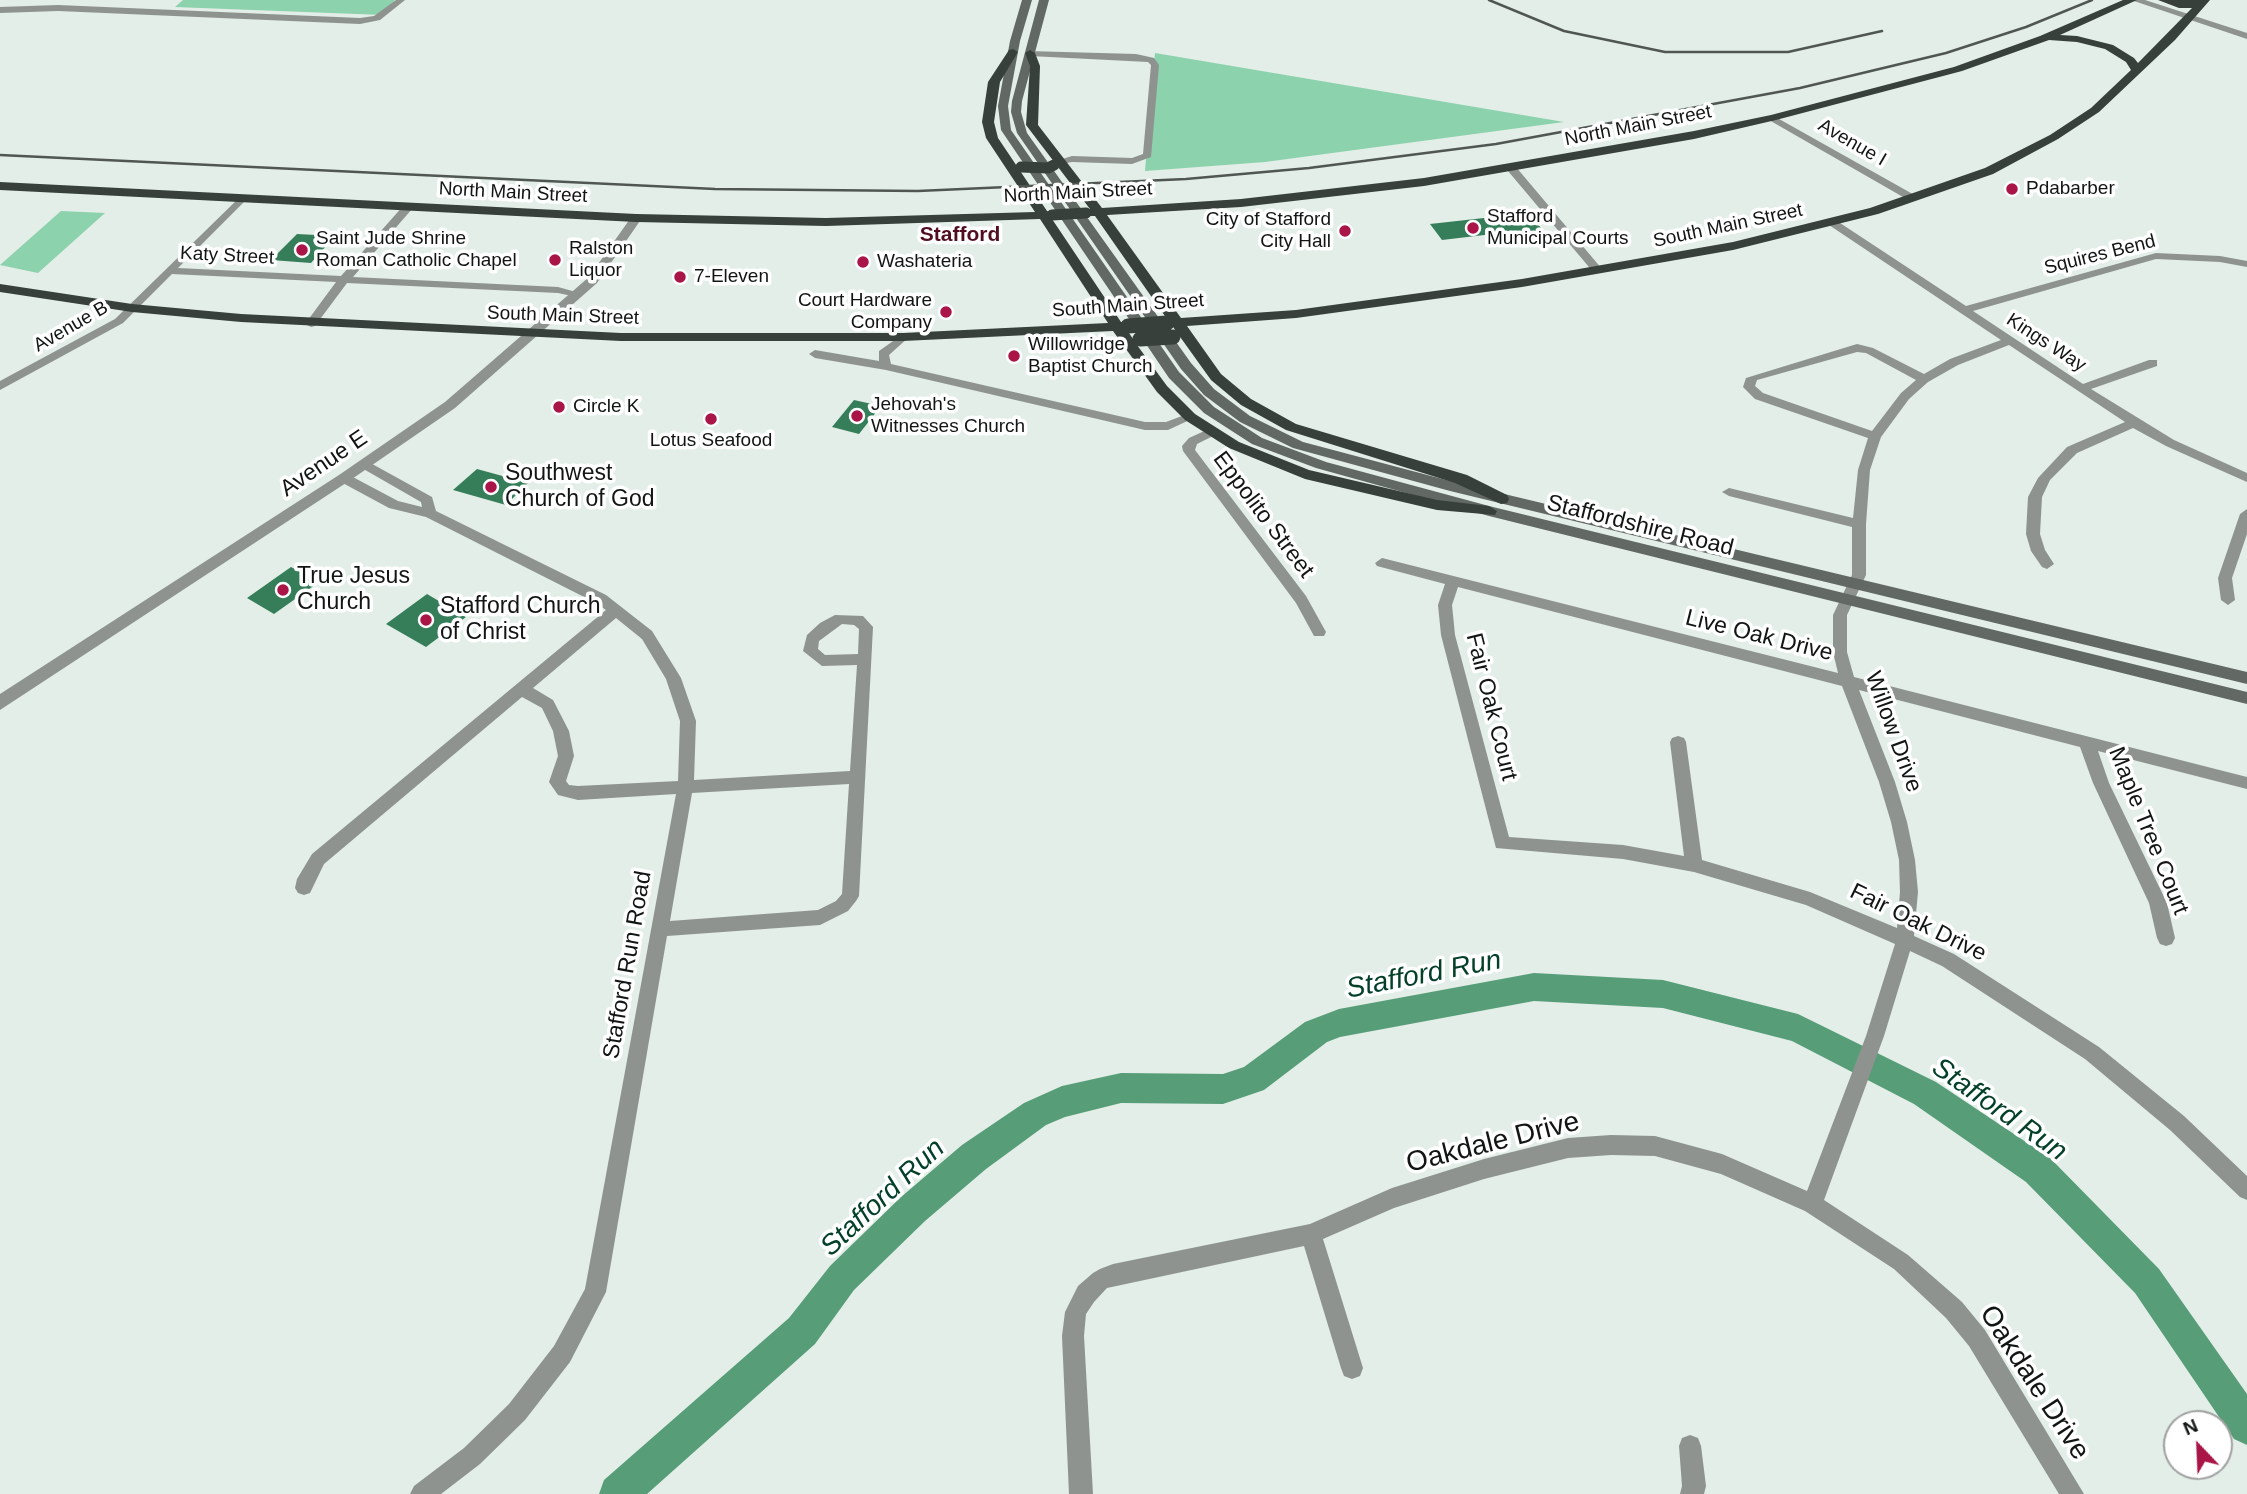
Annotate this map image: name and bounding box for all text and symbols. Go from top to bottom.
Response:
street label: North Main Street [1563,101,1713,151]
street label: Avenue I [1814,114,1890,172]
street label: North Main Street [438,178,588,208]
street label: North Main Street [1003,178,1153,208]
place label: Pdabarber [2026,178,2115,200]
marker: Pdabarber [2004,181,2020,197]
street label: South Main Street [1651,199,1805,253]
place label: Stafford Municipal Courts [1487,206,1628,250]
place label: City of Stafford City Hall [1206,209,1331,253]
marker: Stafford Municipal Courts [1465,220,1481,236]
district label: Stafford [920,222,1000,248]
marker: City of Stafford City Hall [1337,223,1353,239]
place label: Saint Jude Shrine Roman Catholic Chapel [316,228,517,272]
street label: Squires Bend [2042,230,2158,280]
place label: Ralston Liquor [569,238,633,282]
street label: Katy Street [179,242,275,270]
marker: Saint Jude Shrine Roman Catholic Chapel [294,242,310,258]
place label: Washateria [877,251,972,273]
marker: Ralston Liquor [547,252,563,268]
marker: Washateria [855,254,871,270]
place label: 7-Eleven [694,266,769,288]
marker: 7-Eleven [672,269,688,285]
street label: South Main Street [1051,289,1205,323]
place label: Court Hardware Company [798,290,932,334]
street label: Avenue B [30,297,112,357]
street label: South Main Street [487,302,639,330]
marker: Court Hardware Company [938,304,954,320]
street label: Kings Way [2002,309,2090,377]
place label: Willowridge Baptist Church [1028,334,1153,378]
marker: Willowridge Baptist Church [1006,348,1022,364]
place label: Jehovah's Witnesses Church [871,394,1025,438]
place label: Circle K [573,396,640,418]
marker: Circle K [551,399,567,415]
marker: Jehovah's Witnesses Church [849,408,865,424]
marker: Lotus Seafood [703,411,719,427]
street label: Avenue E [275,425,373,503]
place label: Lotus Seafood [650,430,772,452]
street label: Eppolito Street [1207,446,1319,584]
place label: Southwest Church of God [505,460,655,514]
marker: Southwest Church of God [483,479,499,495]
street label: Staffordshire Road [1544,489,1736,563]
place label: True Jesus Church [297,563,410,617]
marker: True Jesus Church [275,582,291,598]
place label: Stafford Church of Christ [440,593,601,647]
street label: Live Oak Drive [1682,604,1836,668]
marker: Stafford Church of Christ [418,612,434,628]
street label: Fair Oak Court [1459,630,1523,784]
street label: Willow Drive [1858,668,1928,796]
street label: Maple Tree Court [2102,743,2194,919]
street label: Stafford Run Road [598,869,658,1061]
street label: Fair Oak Drive [1845,878,1991,968]
water label: Stafford Run [1344,944,1504,1006]
water label: Stafford Run [1925,1051,2073,1169]
street label: Oakdale Drive [1403,1105,1583,1181]
water label: Stafford Run [814,1132,952,1264]
street label: Oakdale Drive [1972,1299,2096,1467]
north arrow [2163,1410,2233,1480]
text: N [2180,1415,2201,1439]

